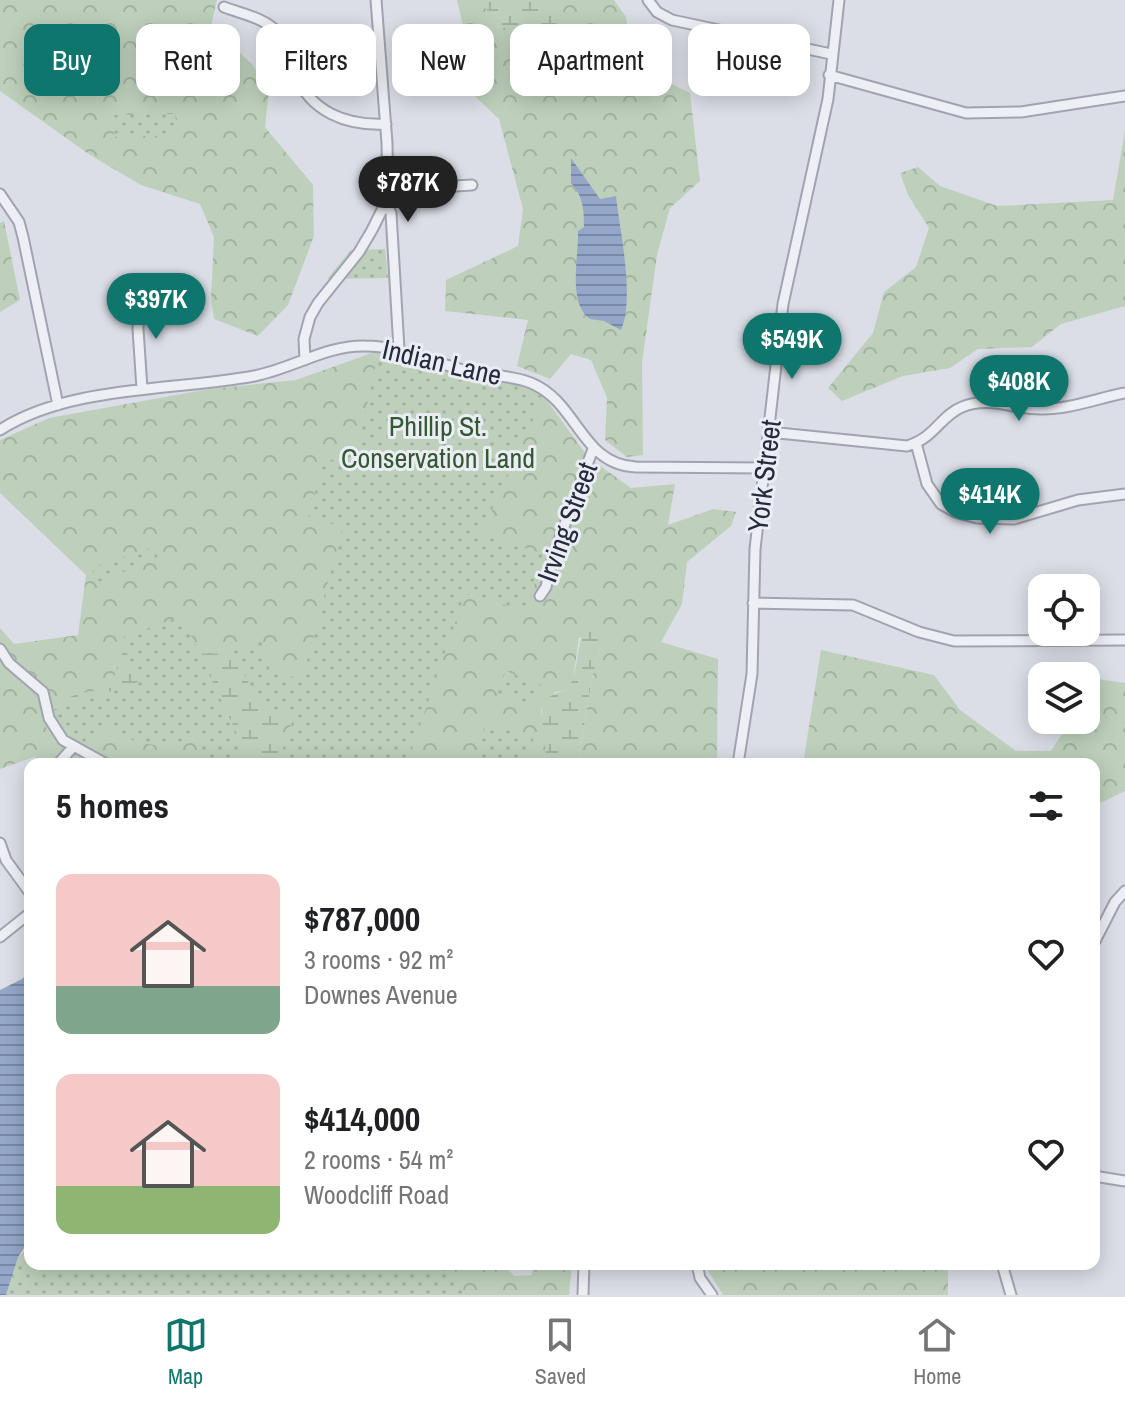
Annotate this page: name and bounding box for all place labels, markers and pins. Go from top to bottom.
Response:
pin: $787K [352,156,464,224]
pin: $397K [100,273,212,341]
pin: $549K [736,313,848,381]
pin: $408K [963,355,1075,423]
pin: $414K [934,468,1046,536]

